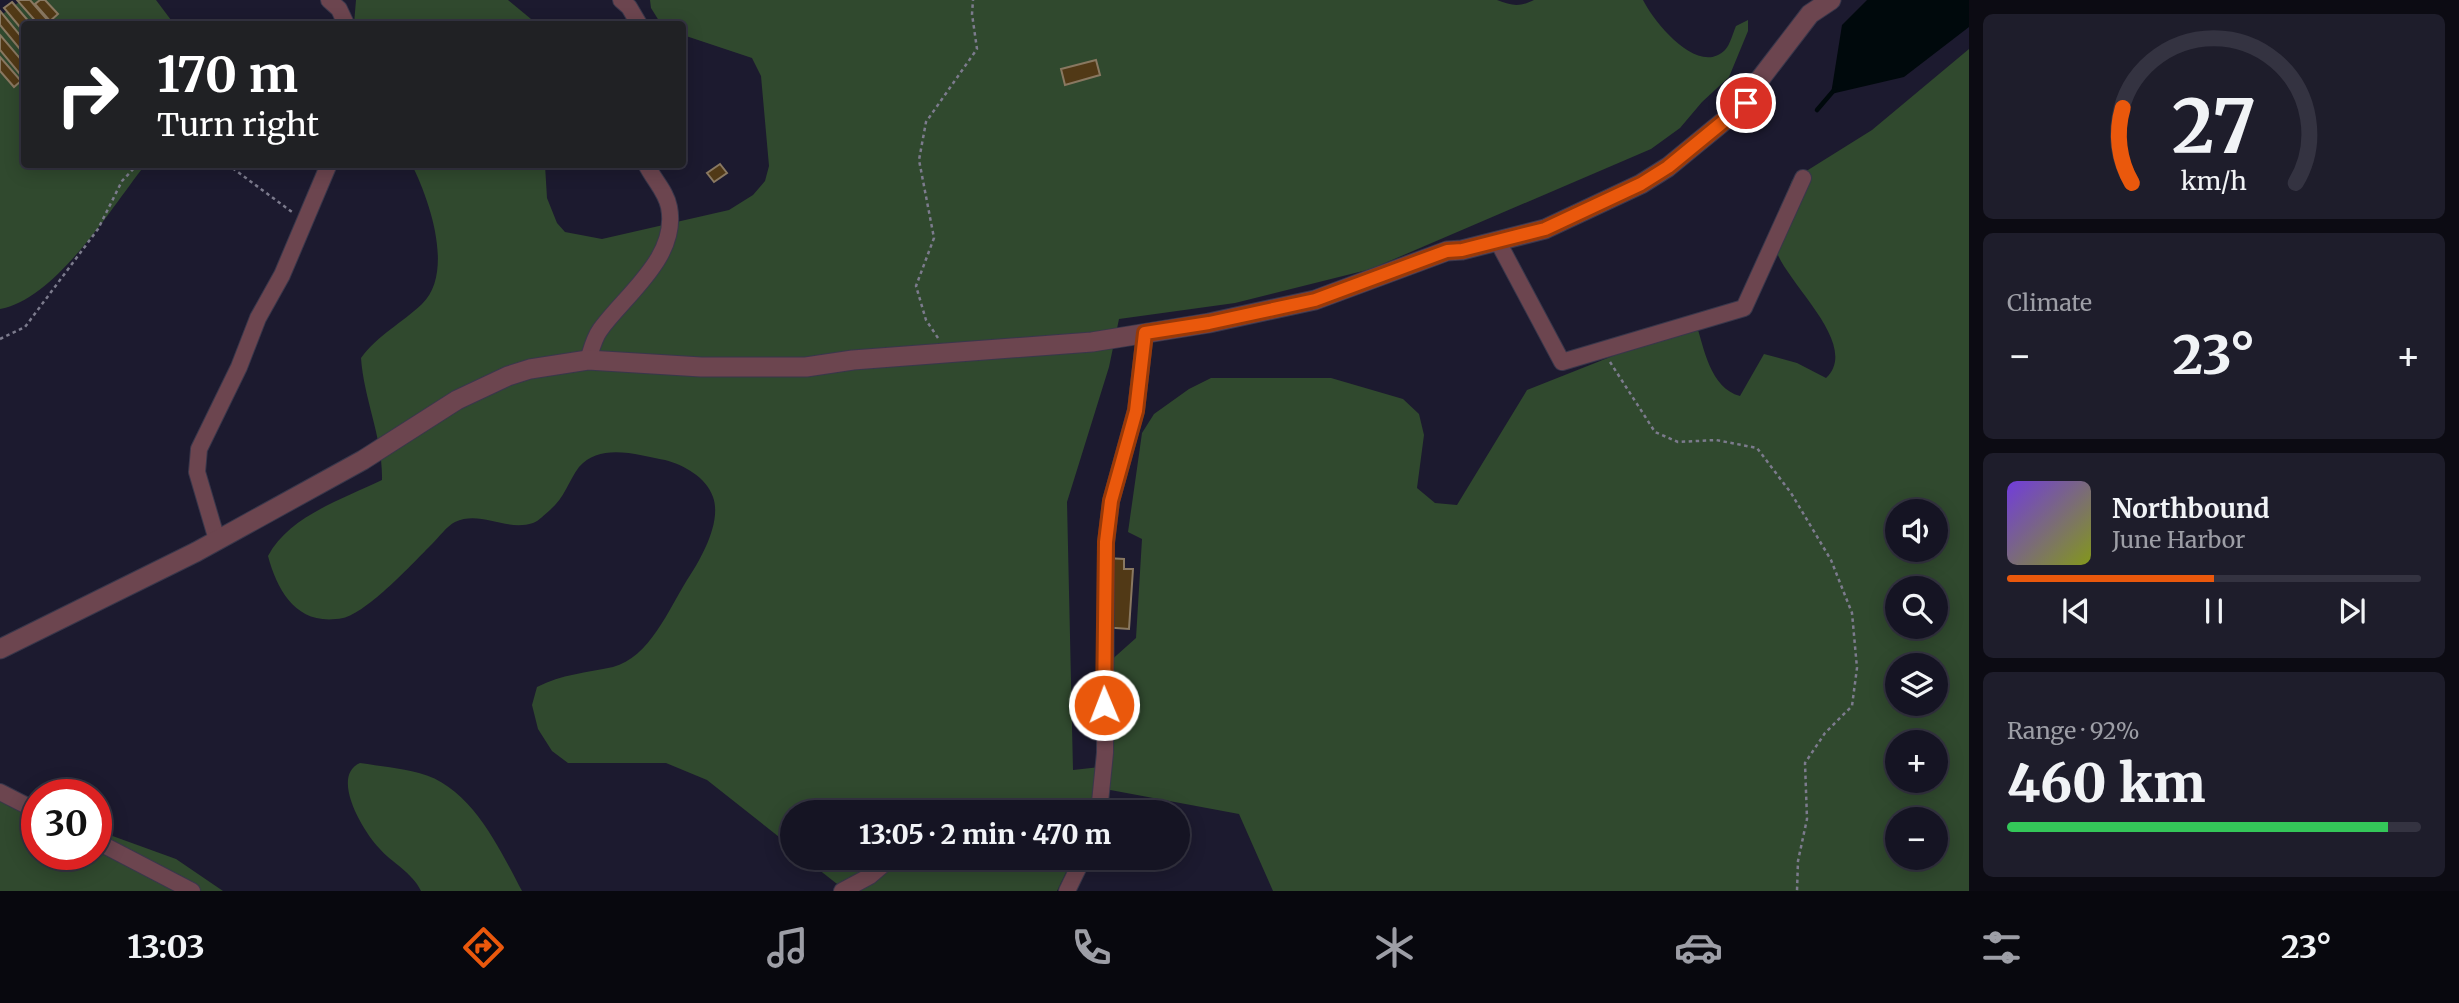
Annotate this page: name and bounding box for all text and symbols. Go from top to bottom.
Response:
text: 170 m [157,44,298,105]
icon: right [42,49,133,140]
pin [1716,73,1776,133]
text: 27 [2172,81,2256,173]
icon: arrive [1727,84,1765,122]
text: Turn right [157,105,319,145]
text: km/h [2181,164,2247,196]
text: Climate [2007,288,2092,317]
text: 23° [2173,323,2256,388]
text: − [2007,332,2032,379]
text: + [2396,332,2421,379]
text: Northbound [2112,492,2270,525]
map controls [1885,499,1948,870]
button: sound [1885,499,1948,562]
text: June Harbor [2112,525,2245,554]
button: search [1885,576,1948,639]
icon: previous [2057,592,2095,630]
icon: pause [2195,592,2233,630]
icon: next [2333,592,2371,630]
button: layers [1885,653,1948,716]
position arrow [1067,668,1141,742]
text: Range · 92% [2007,716,2140,745]
button: + [1885,730,1948,793]
text: 460 km [2007,751,2206,816]
speed limit sign: 30 [21,779,112,870]
button: − [1885,807,1948,870]
text: 13:05 · 2 min · 470 m [859,818,1111,851]
icon: directions [459,923,508,972]
icon: music [763,923,812,972]
icon: phone [1067,923,1116,972]
icon: climate [1370,923,1419,972]
icon: car [1674,923,1723,972]
icon: filters [1977,923,2026,972]
text: 13:03 [127,927,205,967]
text: 23° [2281,927,2332,967]

